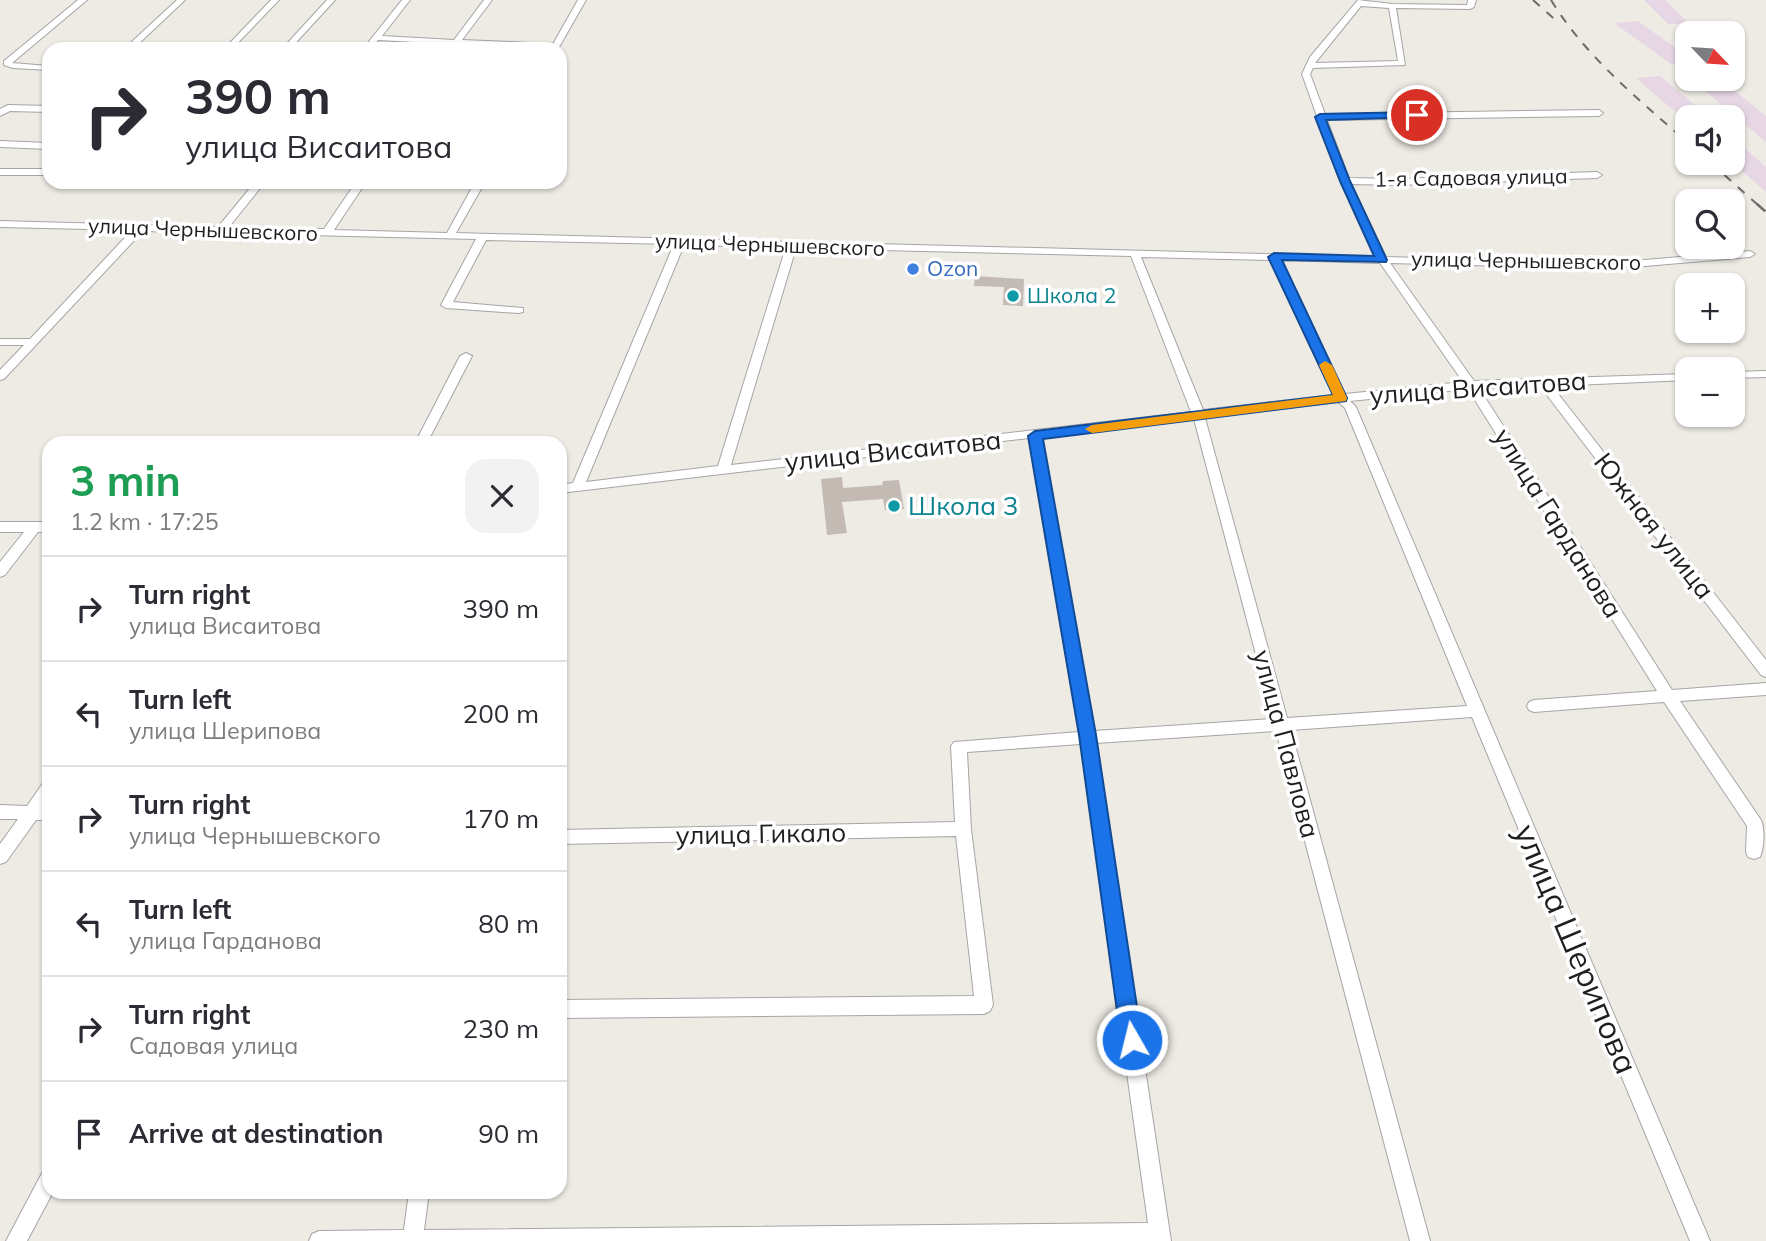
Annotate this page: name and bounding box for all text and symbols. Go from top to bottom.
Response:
north arrow [1675,21,1745,91]
map controls [1675,21,1745,427]
text: 390 m [185,65,331,126]
icon: right [70,70,161,161]
pin [1387,85,1447,145]
icon: arrive [1398,96,1436,134]
button: sound [1675,105,1745,175]
text: улица Висаитова [185,126,453,166]
street label: 1-я Садовая улица [1374,162,1568,192]
button: search [1675,189,1745,259]
street label: улица Чернышевского [88,212,318,246]
street label: улица Чернышевского [655,227,885,261]
street label: улица Чернышевского [1411,245,1641,275]
place label: Ozon [927,255,978,281]
marker: Ozon [905,261,921,277]
button: + [1675,273,1745,343]
place label: Школа 2 [1027,282,1116,308]
marker: Школа 2 [1005,288,1021,304]
button: − [1675,357,1745,427]
street label: улица Висаитова [1368,363,1588,412]
street label: улица Гарданова [1487,422,1630,624]
street label: улица Висаитова [783,423,1003,478]
street label: Южная улица [1587,446,1722,605]
text: 3 min [70,454,181,507]
button: close [465,459,539,533]
place label: Школа 3 [908,489,1018,522]
marker: Школа 3 [886,498,902,514]
text: 1.2 km · 17:25 [70,507,219,536]
text: Turn right [129,578,250,611]
icon: right [70,590,108,628]
text: 390 m [463,592,539,625]
text: улица Висаитова [129,611,321,640]
street label: улица Павлова [1245,646,1327,842]
text: Turn left [129,683,231,716]
icon: left [70,695,108,733]
text: 200 m [463,697,539,730]
text: улица Шерипова [129,716,321,745]
text: Turn right [129,788,250,821]
icon: right [70,800,108,838]
text: 170 m [463,802,539,835]
street label: улица Гикало [675,816,847,851]
street label: улица Шерипова [1506,818,1648,1080]
text: улица Чернышевского [129,821,381,850]
text: Turn left [129,893,231,926]
icon: left [70,905,108,943]
text: 80 m [478,907,539,940]
text: улица Гарданова [129,926,322,955]
text: Turn right [129,998,250,1031]
position arrow [1095,1003,1169,1077]
icon: right [70,1010,108,1048]
text: 230 m [463,1012,539,1045]
text: Садовая улица [129,1031,298,1060]
icon: arrive [70,1115,108,1153]
text: Arrive at destination [129,1117,384,1150]
text: 90 m [478,1117,539,1150]

